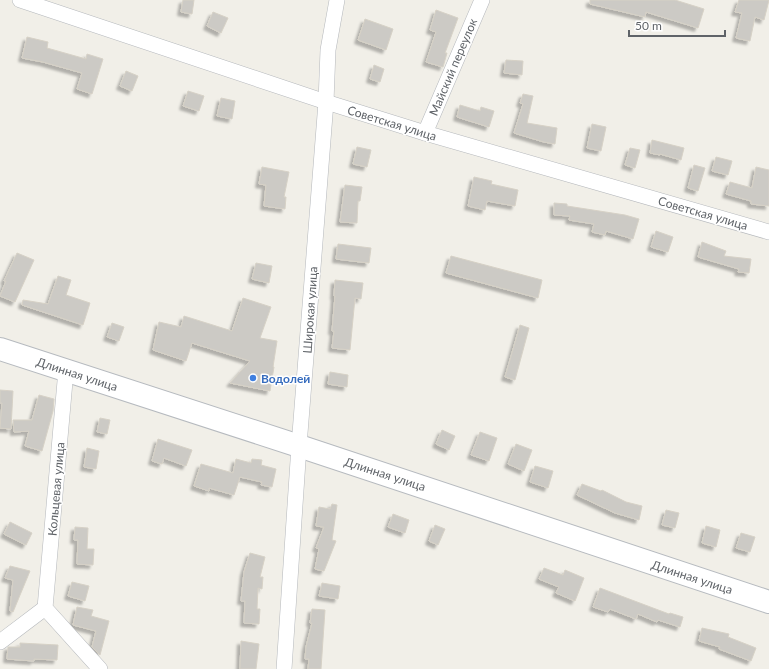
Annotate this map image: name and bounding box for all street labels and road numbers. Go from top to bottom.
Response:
street label: Майский переулок [426,15,481,118]
street label: Советская улица [346,102,438,144]
street label: Советская улица [657,193,750,233]
street label: Широкая улица [299,266,321,354]
street label: Длинная улица [34,354,120,394]
street label: Кольцевая улица [44,441,68,537]
street label: Длинная улица [342,454,428,494]
street label: Длинная улица [649,557,735,597]

